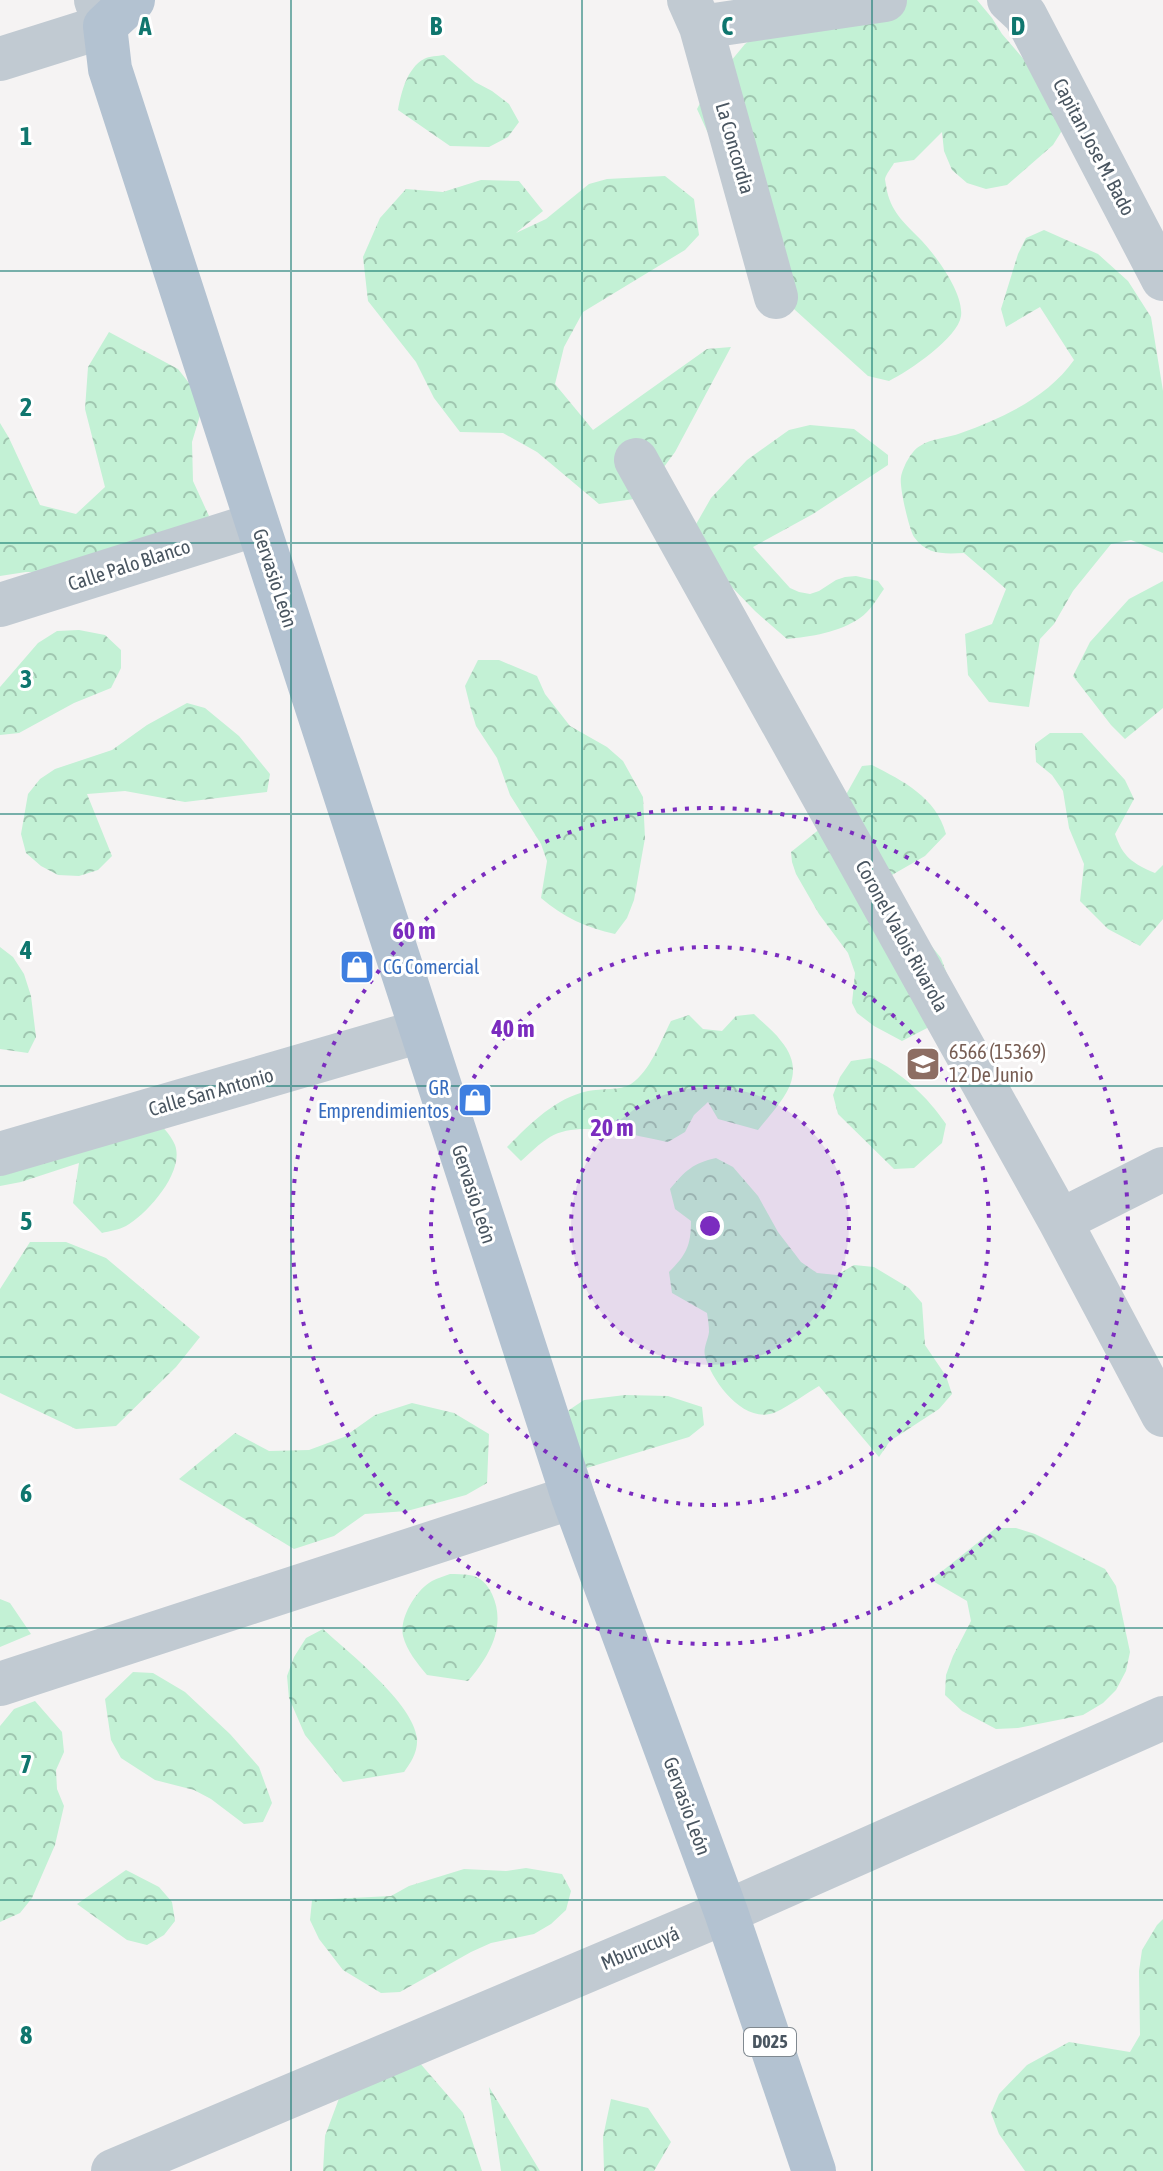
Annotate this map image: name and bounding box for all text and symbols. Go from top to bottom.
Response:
text: A [138,11,152,41]
text: B [430,11,443,41]
text: C [721,11,733,41]
text: D [1011,11,1025,41]
street label: Capitan Jose M. Bado [1049,74,1140,219]
street label: La Concordia [711,100,759,196]
text: 1 [20,121,32,151]
text: 2 [20,392,32,422]
street label: Gervasio León [249,526,302,630]
street label: Calle Palo Blanco [65,534,193,595]
text: 3 [20,664,32,694]
street label: Coronel Valois Rivarola [851,856,954,1016]
text: 60 m [392,917,436,944]
text: 4 [19,935,32,965]
shop icon: CG Comercial [338,948,376,986]
place label: CG Comercial [383,955,480,978]
text: 40 m [490,1015,535,1042]
place label: 6566 (15369) 12 De Junio [949,1040,1046,1086]
school or university icon: 6566 (15369) 12 De Junio [904,1045,942,1083]
street label: Calle San Antonio [146,1063,276,1120]
place label: GR Emprendimientos [318,1076,449,1122]
shop icon: GR Emprendimientos [456,1081,494,1119]
text: 20 m [590,1114,634,1141]
street label: Gervasio León [448,1142,501,1246]
text: 5 [20,1206,32,1236]
centre of rings [696,1212,724,1240]
text: 6 [20,1478,32,1508]
text: 7 [20,1749,32,1779]
street label: Gervasio León [659,1754,716,1858]
street label: Mburucuyá [597,1921,682,1974]
text: 8 [20,2020,32,2050]
road number: D025 [744,2028,796,2056]

